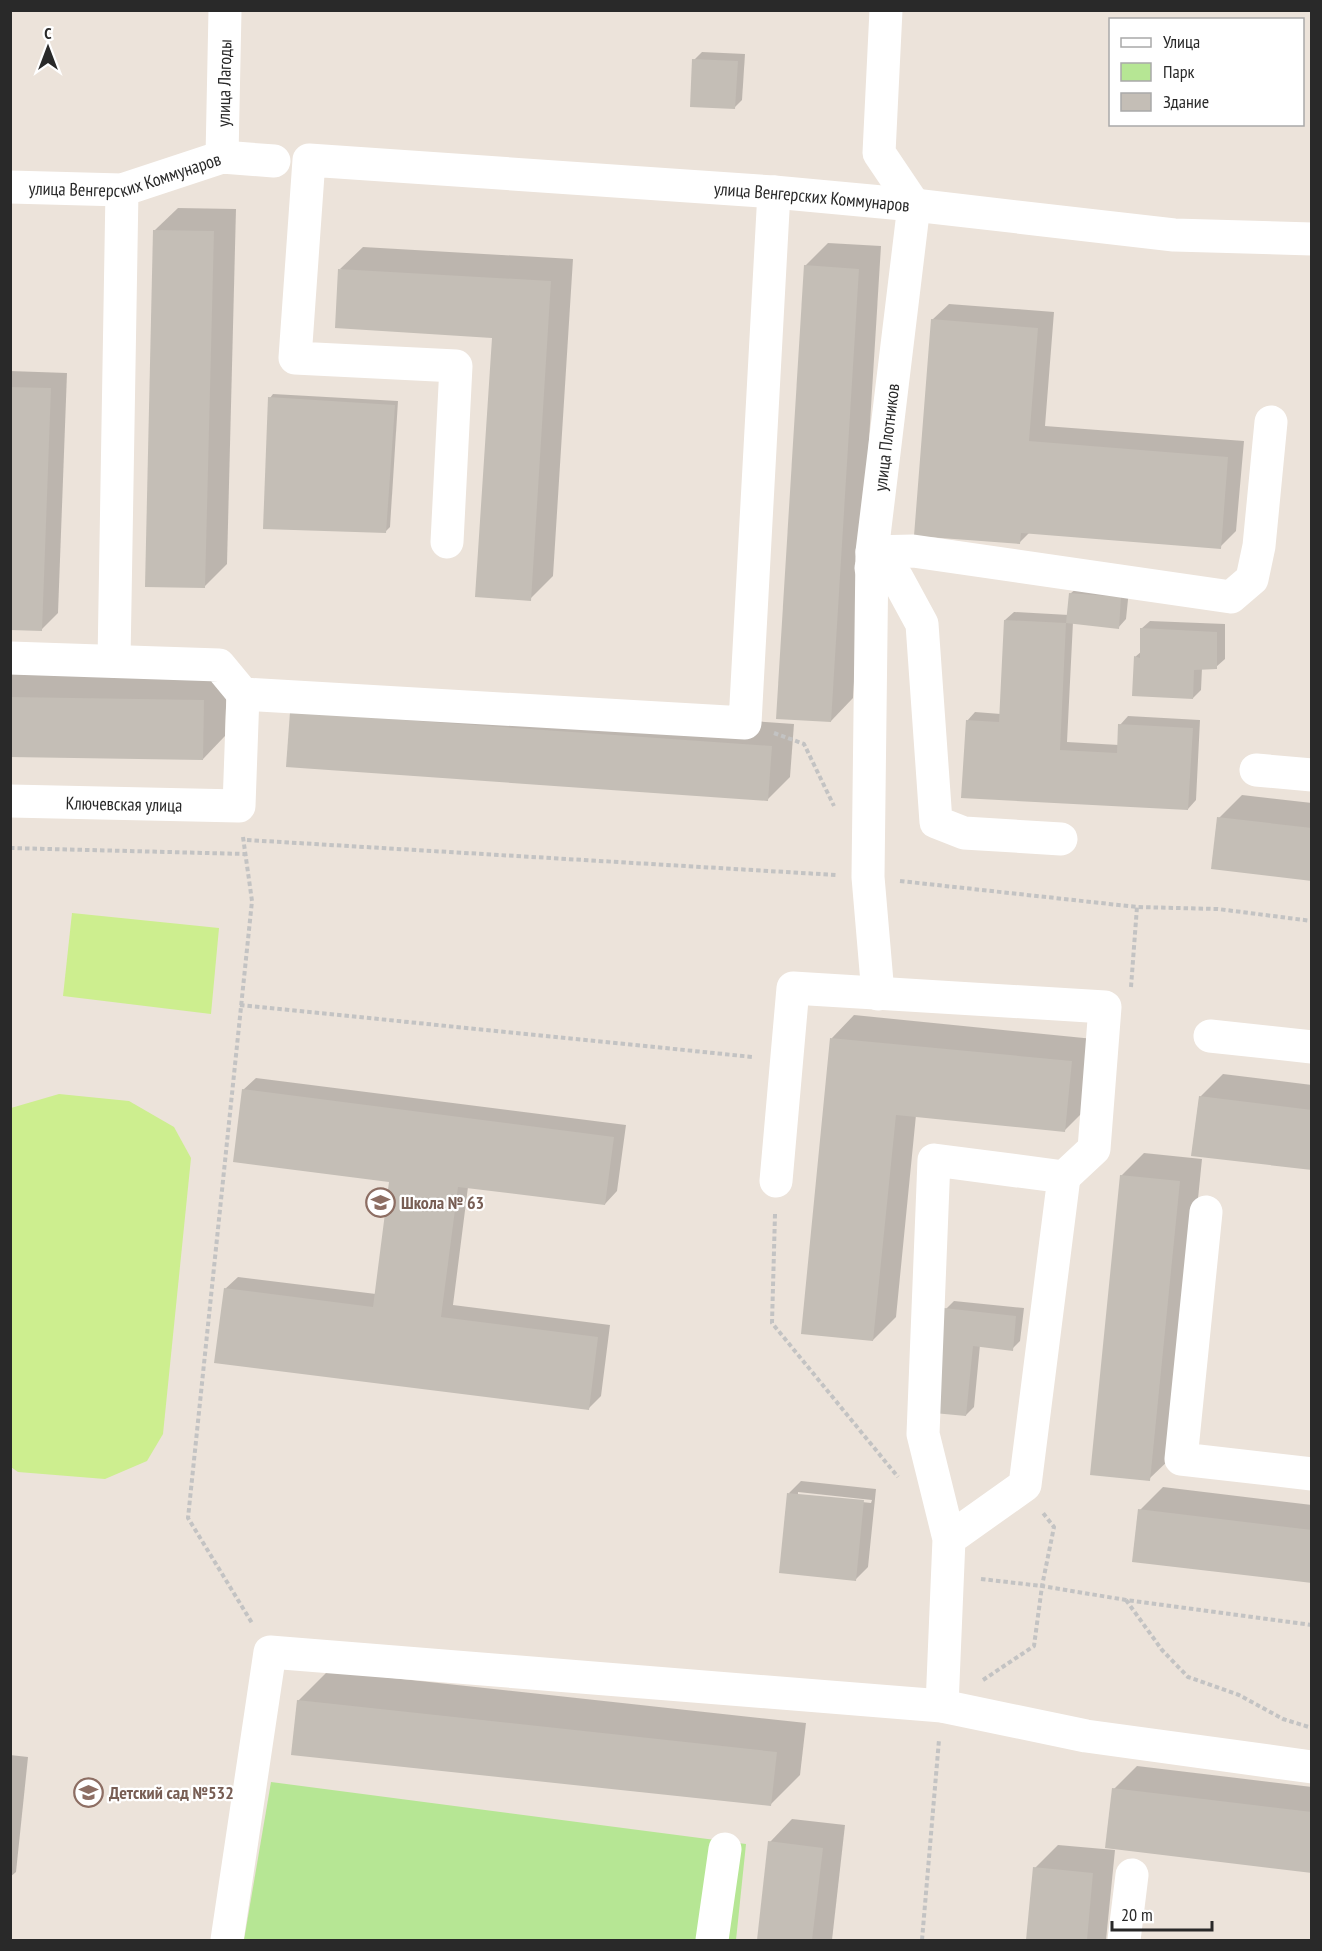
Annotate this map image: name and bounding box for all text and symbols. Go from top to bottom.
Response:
north arrow [18,18,78,78]
legend [1109,18,1304,126]
text: С [44,23,52,43]
text: Улица [1163,30,1200,53]
street label: улица Лагоды [211,39,236,127]
text: Парк [1163,60,1194,83]
text: Здание [1163,90,1209,113]
street label: улица Венгерских Коммунаров [28,147,224,202]
street label: улица Венгерских Коммунаров [713,176,911,216]
street label: улица Плотников [868,382,904,493]
street label: Ключевская улица [65,791,183,816]
school or university icon: Школа № 63 [364,1186,396,1218]
place label: Школа № 63 [401,1191,484,1214]
school or university icon: Детский сад №532 [72,1776,104,1808]
place label: Детский сад №532 [109,1781,234,1804]
scale bar [1112,1894,1212,1932]
text: 20 m [1121,1903,1153,1926]

